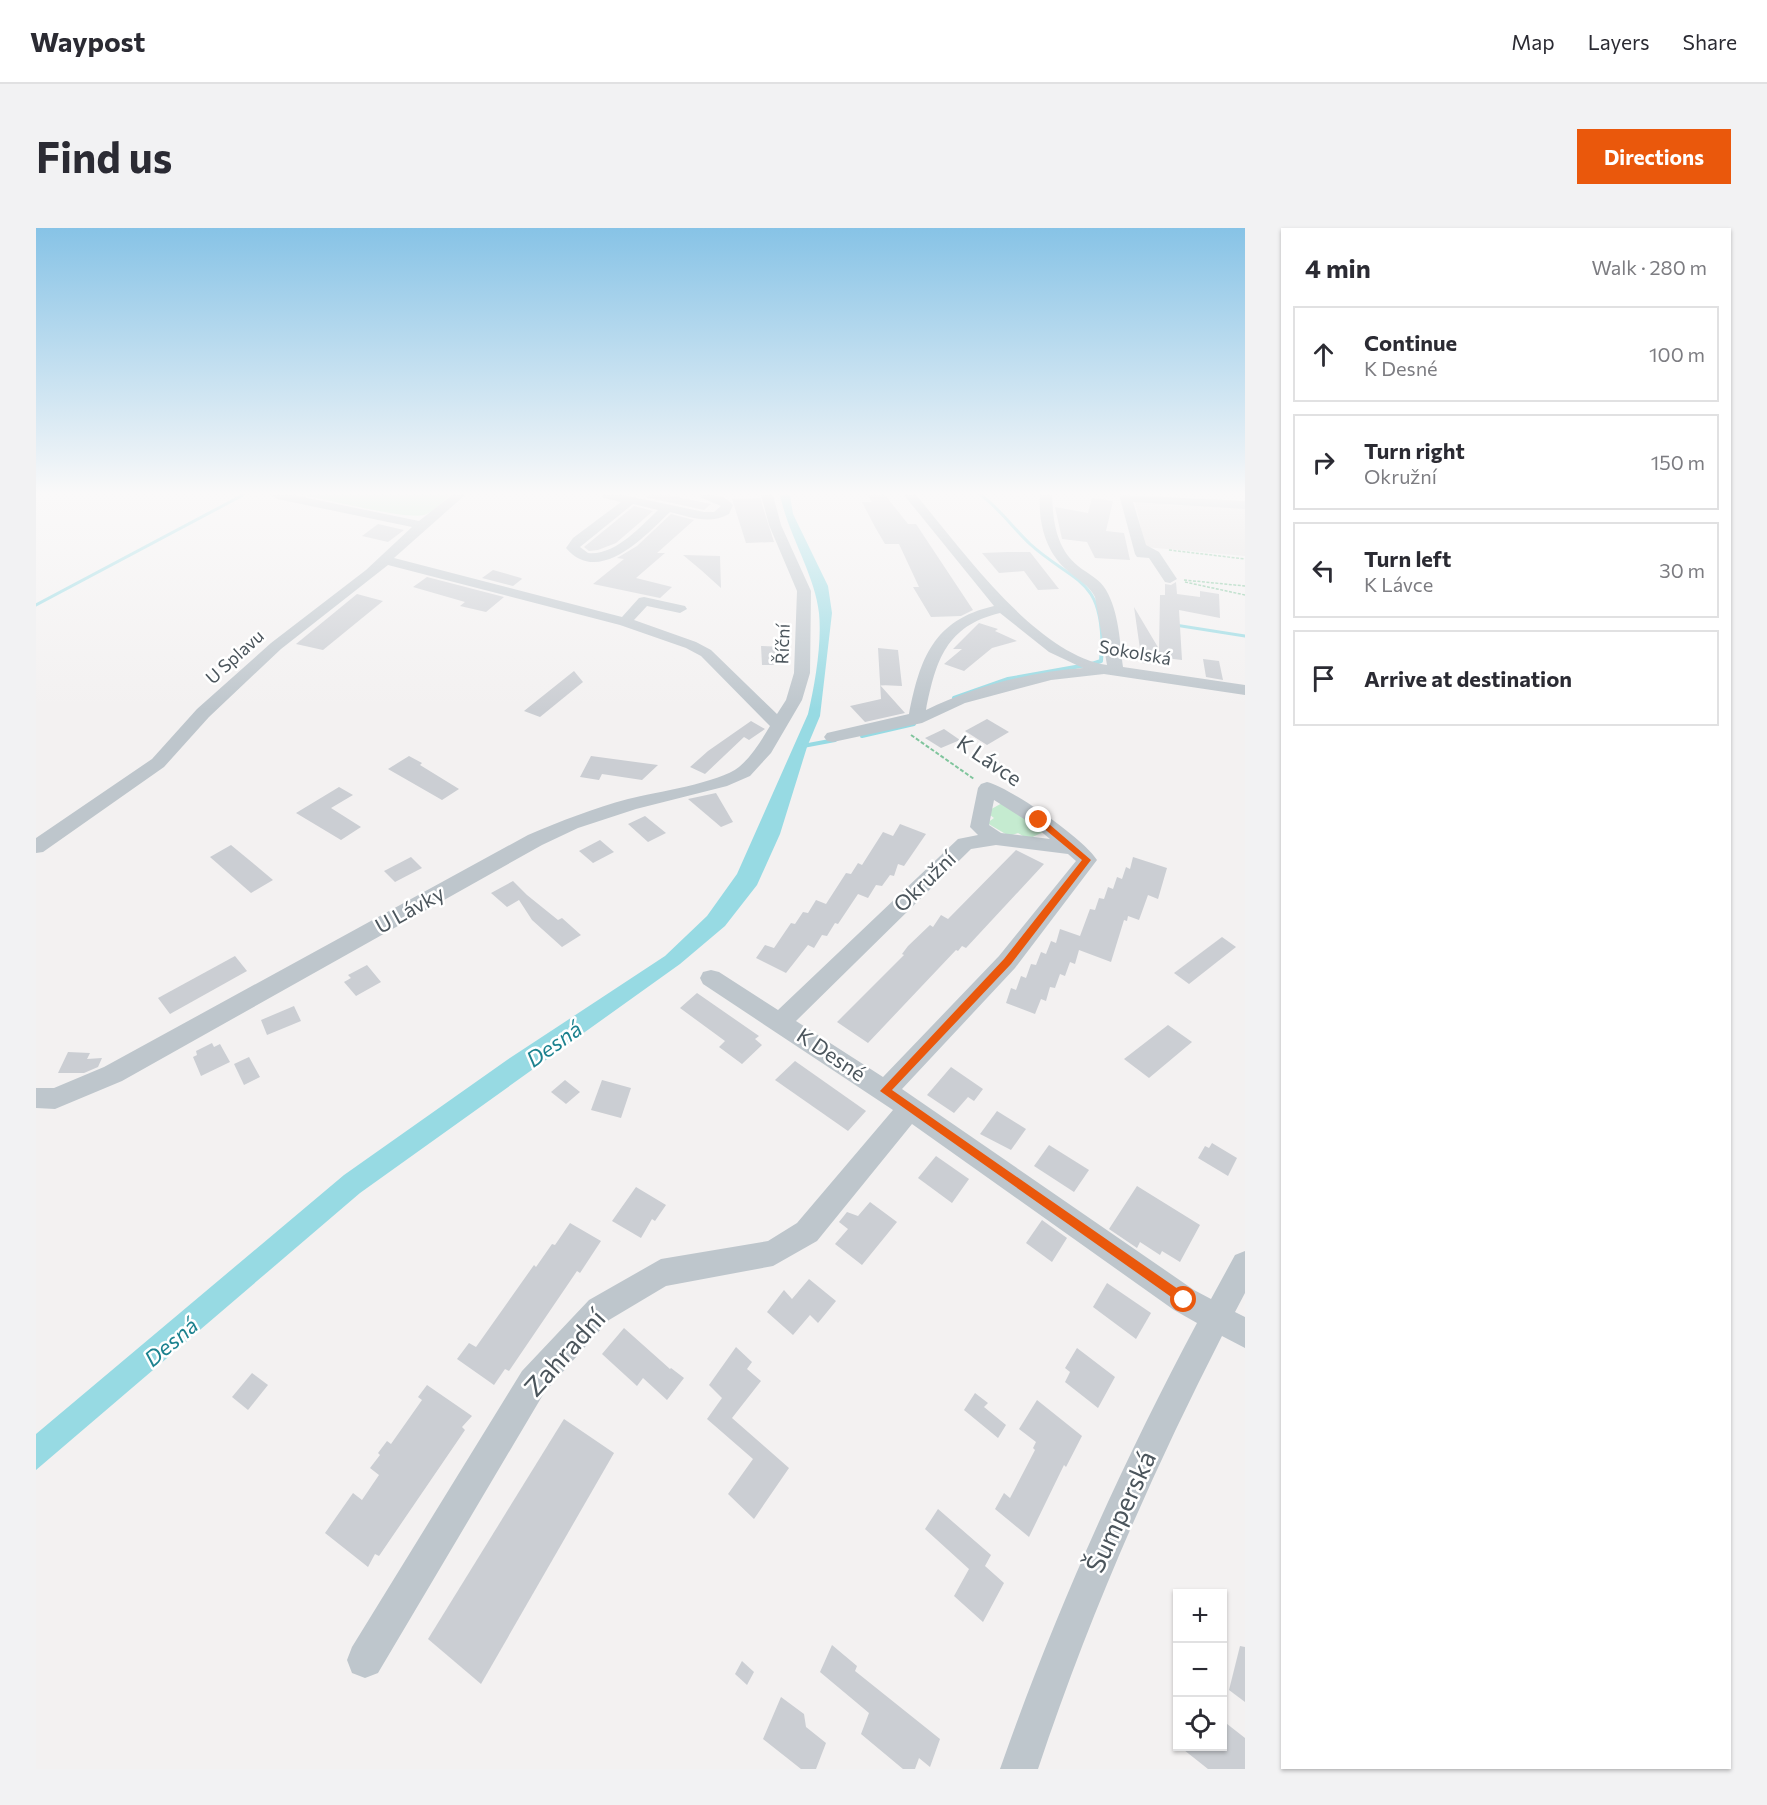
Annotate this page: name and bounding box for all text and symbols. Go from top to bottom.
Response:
text: Waypost [30,24,145,58]
text: Map [1511,29,1555,54]
text: Layers [1588,29,1650,54]
text: Share [1683,29,1737,54]
button: Directions [1577,129,1731,184]
text: Find us [36,130,172,182]
text: 4 min [1305,252,1371,283]
text: Walk · 280 m [1591,255,1707,279]
text: Continue [1364,329,1457,356]
icon: ahead [1307,338,1340,371]
text: 100 m [1649,342,1705,366]
text: K Desné [1364,356,1438,380]
text: Turn right [1364,437,1465,464]
icon: right [1307,446,1340,479]
text: 150 m [1651,450,1705,474]
text: Okružní [1364,464,1437,488]
text: Turn left [1364,545,1451,572]
icon: left [1307,554,1340,587]
text: 30 m [1659,558,1705,582]
text: K Lávce [1364,572,1433,596]
street label: Říční [770,622,794,665]
street label: U Splavu [201,624,268,688]
street label: Sokolská [1097,635,1173,669]
icon: arrive [1307,662,1340,695]
text: Arrive at destination [1364,665,1572,692]
street label: K Lávce [953,729,1027,790]
route end [1025,806,1051,832]
street label: Okružní [888,845,961,916]
street label: U Lávky [370,879,448,938]
water label: Desná [521,1014,587,1072]
street label: K Desné [793,1022,871,1086]
route start [1170,1286,1196,1312]
street label: Zahradní [517,1301,612,1402]
water label: Desná [138,1311,203,1372]
street label: Šumperská [1078,1446,1161,1577]
map controls [1173,1589,1227,1751]
button: + [1173,1589,1227,1643]
button: − [1173,1643,1227,1697]
button: locate [1173,1697,1227,1751]

